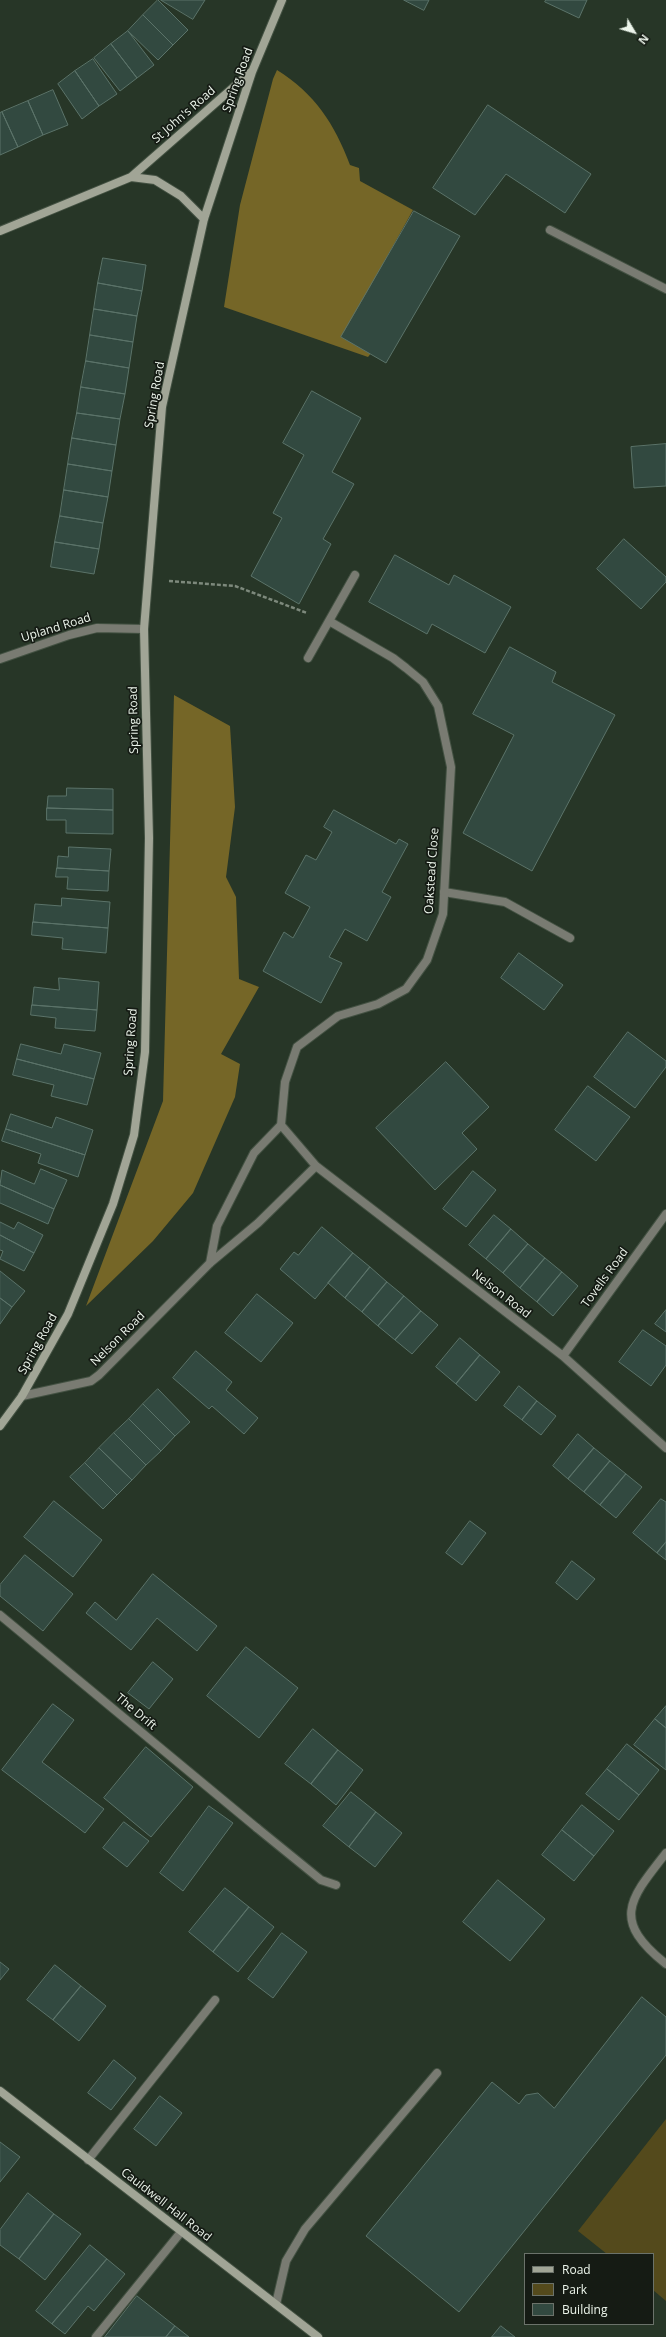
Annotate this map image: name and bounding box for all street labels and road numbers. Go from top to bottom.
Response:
street label: Spring Road [220,46,256,114]
street label: St John's Road [149,84,219,146]
street label: Spring Road [142,361,168,429]
street label: Upland Road [19,611,93,645]
street label: Spring Road [126,686,142,754]
street label: Oakstead Close [422,827,442,915]
street label: Spring Road [121,1008,141,1076]
street label: Tovells Road [579,1245,631,1311]
street label: Nelson Road [469,1267,533,1321]
street label: Nelson Road [88,1309,148,1369]
street label: Spring Road [15,1311,61,1377]
street label: The Drift [113,1691,159,1733]
street label: Cauldwell Hall Road [118,2165,214,2245]

